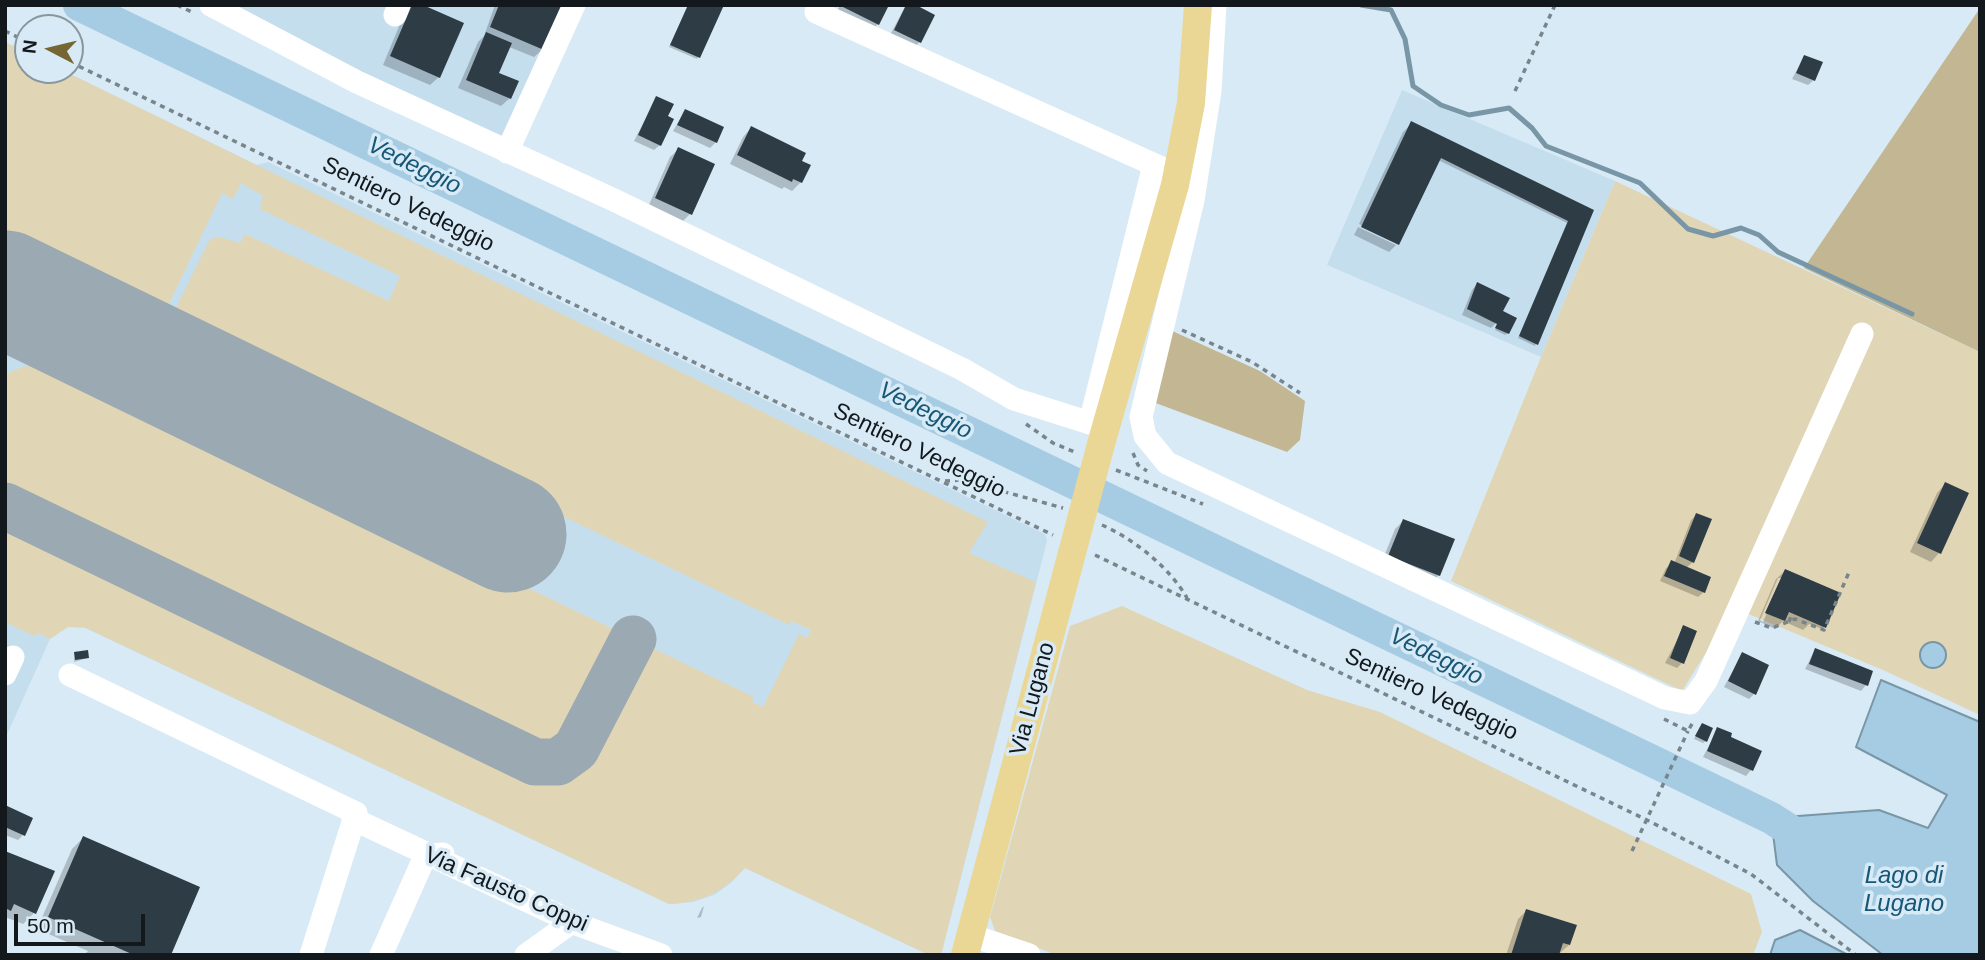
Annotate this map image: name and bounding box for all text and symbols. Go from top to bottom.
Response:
north arrow [14,14,84,84]
text: N [18,39,41,55]
water label: Vedeggio [363,131,465,201]
street label: Sentiero Vedeggio [317,151,499,259]
water label: Vedeggio [874,376,976,446]
street label: Sentiero Vedeggio [828,397,1010,505]
water label: Vedeggio [1385,622,1487,692]
street label: Via Lugano [1005,639,1061,759]
street label: Sentiero Vedeggio [1340,643,1522,747]
street label: Via Fausto Coppi [420,842,592,938]
water label: Lago di Lugano [1864,862,1944,918]
scale bar [18,900,149,944]
text: 50 m [27,914,74,937]

